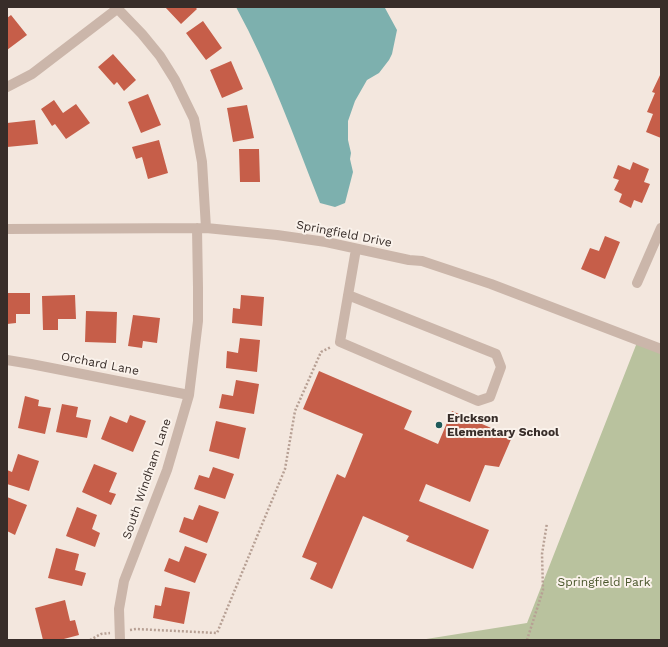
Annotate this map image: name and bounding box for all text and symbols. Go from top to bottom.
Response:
street label: Springfield Drive [295,218,393,250]
street label: Orchard Lane [60,349,140,379]
place label: Erickson Elementary School [447,411,559,439]
street label: South Windham Lane [120,417,174,541]
marker: Erickson Elementary School [434,420,444,430]
park label: Springfield Park [558,575,650,589]

